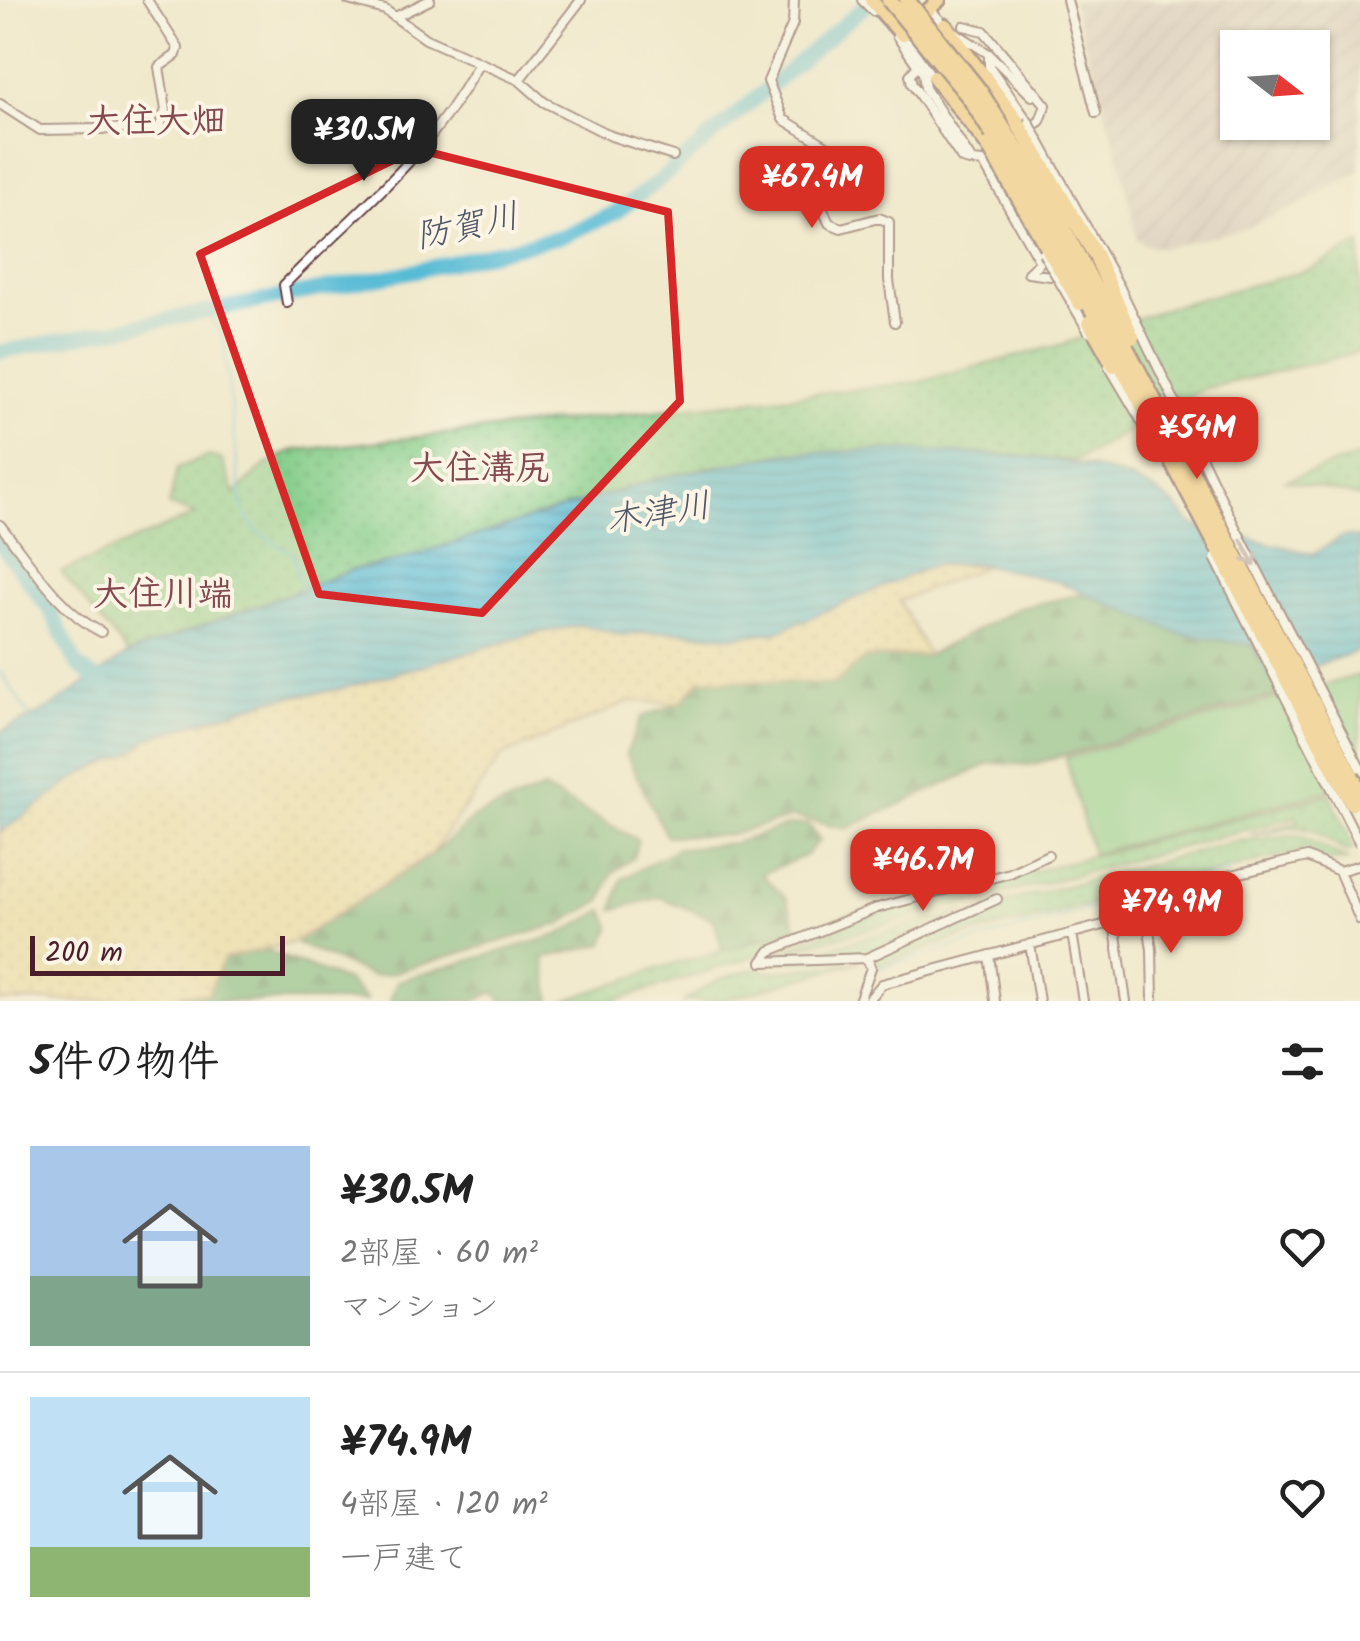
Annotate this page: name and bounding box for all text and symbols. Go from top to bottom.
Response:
north arrow [1220,30,1330,140]
map controls [1220,30,1330,140]
district label: 大住大畑 [86,95,226,151]
pin: ¥30.5M [283,99,445,184]
text: ¥30.5M [313,106,415,157]
pin: ¥67.4M [731,146,893,231]
text: ¥67.4M [761,153,863,204]
water label: 防賀川 [410,190,525,266]
pin: ¥54M [1138,397,1256,482]
text: ¥54M [1158,404,1236,455]
district label: 大住溝尻 [410,442,550,498]
water label: 木津川 [602,479,715,551]
one-way arrow [1239,537,1258,567]
district label: 大住川端 [93,568,233,624]
pin: ¥46.7M [842,829,1004,914]
text: ¥46.7M [872,836,974,887]
pin: ¥74.9M [1090,871,1252,956]
text: ¥74.9M [1121,878,1221,929]
scale bar [30,931,285,976]
text: 200 m [45,931,123,976]
text: 5件の物件 [30,1030,219,1097]
icon: filters [1275,1034,1330,1089]
text: ¥30.5M [340,1159,473,1226]
icon: home [110,1186,230,1306]
icon: heart [1275,1219,1330,1274]
text: 2部屋 · 60 m² [340,1229,538,1280]
text: マンション [340,1283,499,1334]
text: ¥74.9M [340,1410,472,1477]
icon: home [110,1437,230,1557]
icon: heart [1275,1470,1330,1525]
text: 4部屋 · 120 m² [340,1480,548,1531]
text: 一戸建て [340,1534,468,1585]

